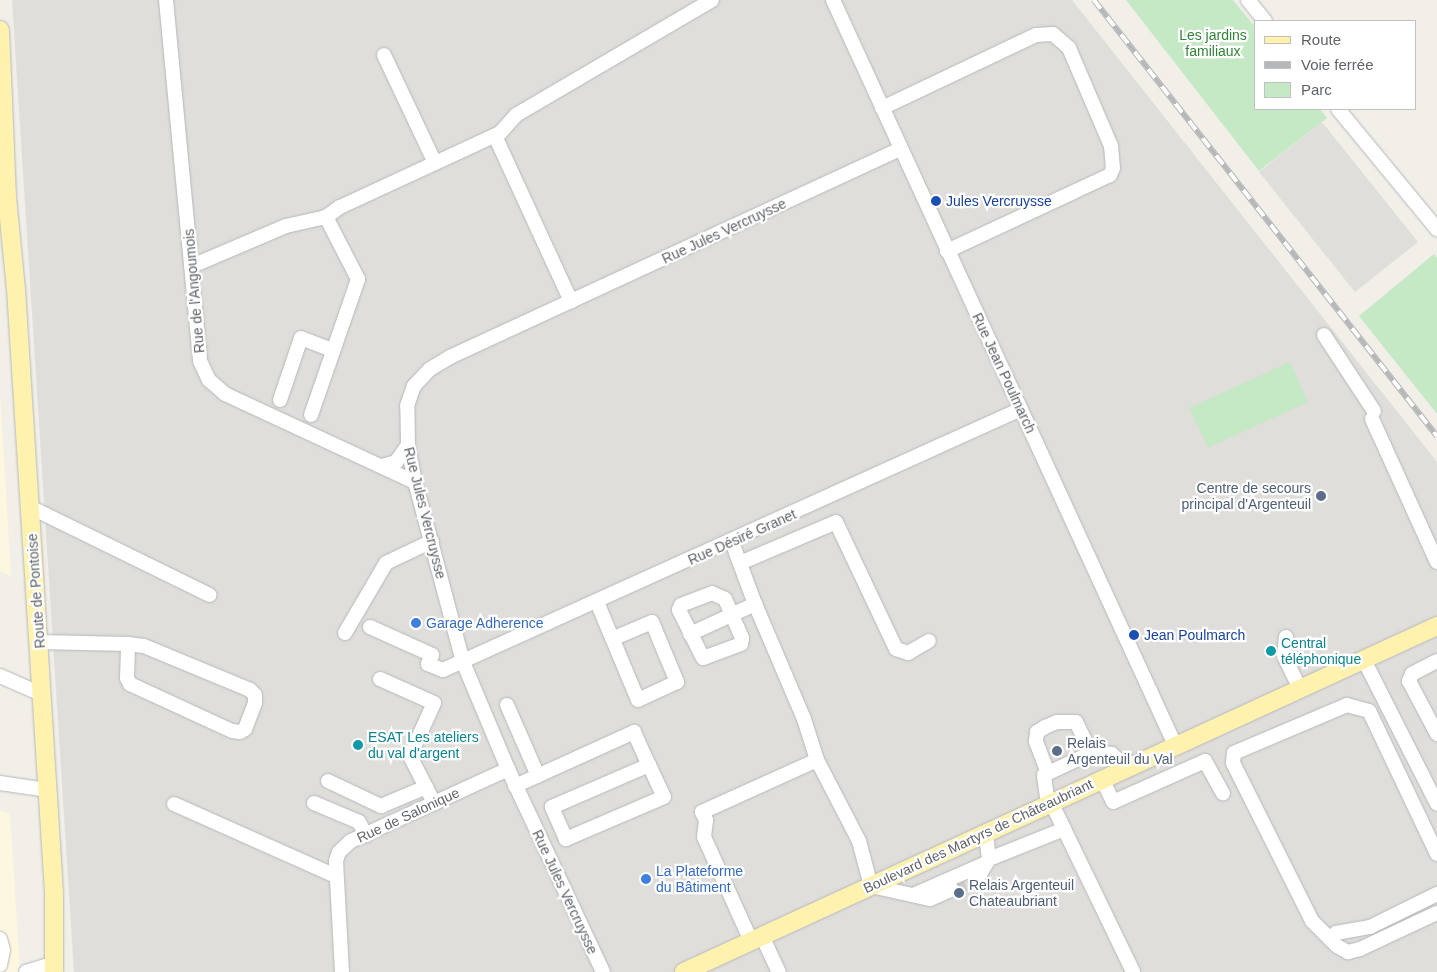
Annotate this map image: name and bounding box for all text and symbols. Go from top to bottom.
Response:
legend [1254,20,1417,110]
park label: Les jardins familiaux [1179,27,1247,59]
text: Route [1301,31,1341,48]
text: Voie ferrée [1301,56,1374,73]
text: Parc [1301,81,1332,98]
place label: Jules Vercruysse [946,193,1052,209]
street label: Rue Jules Vercruysse [659,195,789,267]
marker: Jules Vercruysse [930,195,942,207]
street label: Rue de l'Angoumois [180,228,208,354]
street label: Rue Jean Poulmarch [969,310,1039,436]
street label: Rue Jules Vercruysse [400,445,450,581]
place label: Centre de secours principal d'Argenteuil [1181,480,1311,512]
marker: Centre de secours principal d'Argenteuil [1315,490,1327,502]
street label: Rue Désiré Granet [685,506,799,568]
street label: Route de Pontoise [24,533,48,649]
place label: Garage Adherence [426,615,544,631]
marker: Garage Adherence [410,617,422,629]
place label: Jean Poulmarch [1144,627,1245,643]
marker: Jean Poulmarch [1128,629,1140,641]
place label: Central téléphonique [1281,635,1361,668]
marker: Central téléphonique [1265,645,1277,657]
place label: ESAT Les ateliers du val d'argent [368,729,479,762]
place label: Relais Argenteuil du Val [1067,735,1173,768]
marker: ESAT Les ateliers du val d'argent [352,739,364,751]
marker: Relais Argenteuil du Val [1051,745,1063,757]
street label: Boulevard des Martyrs de Châteaubriant [861,775,1095,897]
street label: Rue de Salonique [354,784,462,846]
street label: Rue Jules Vercruysse [529,827,601,957]
place label: La Plateforme du Bâtiment [656,863,743,896]
marker: La Plateforme du Bâtiment [640,873,652,885]
place label: Relais Argenteuil Chateaubriant [969,877,1075,910]
marker: Relais Argenteuil Chateaubriant [953,887,965,899]

